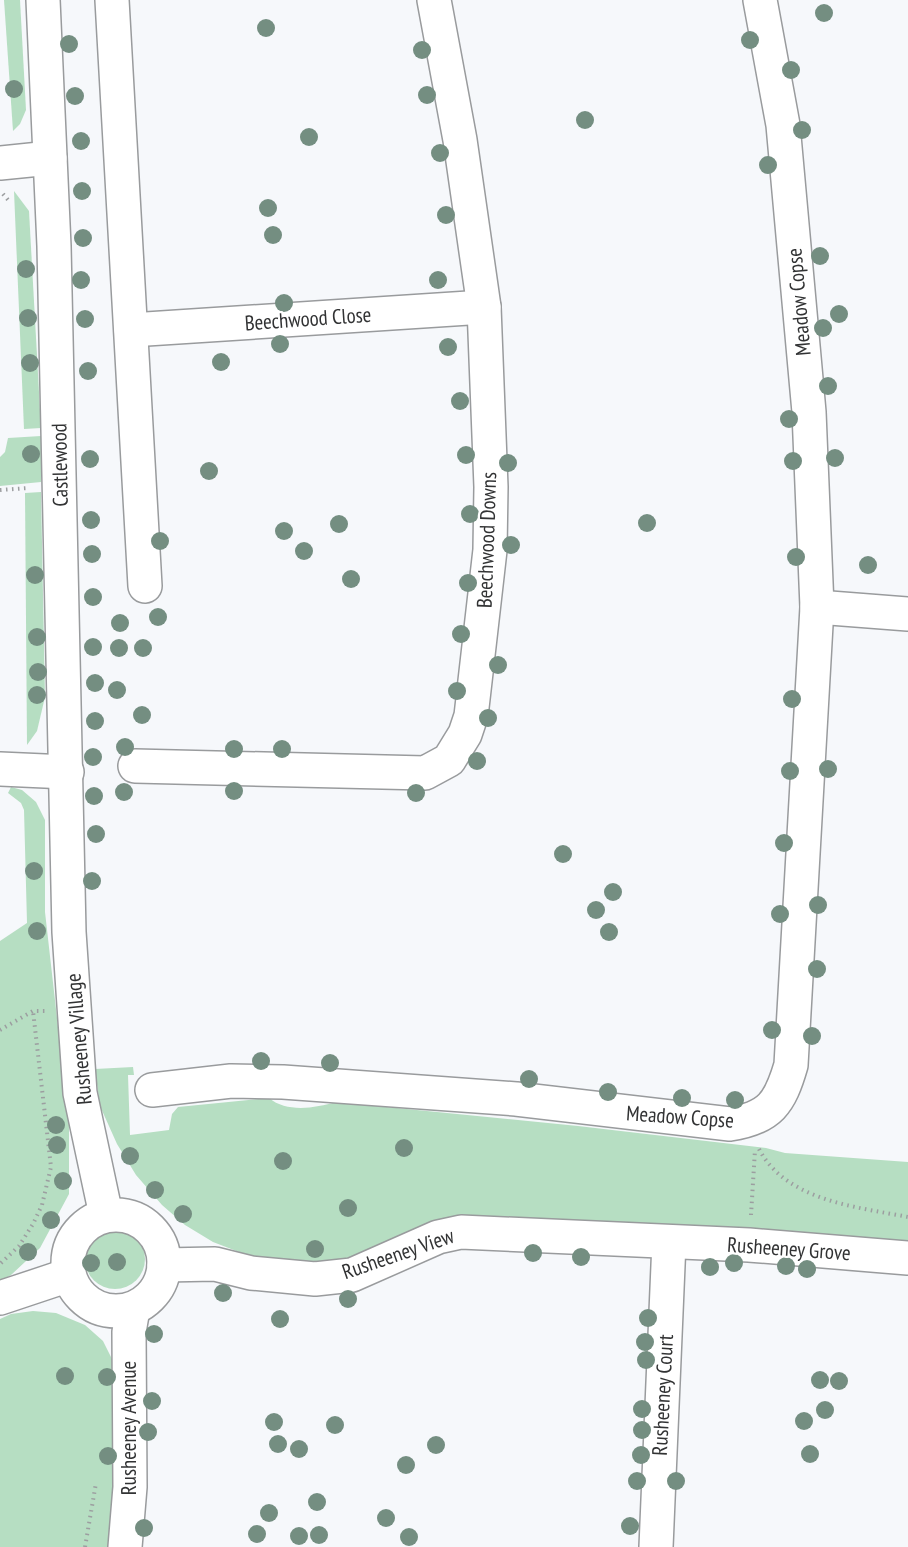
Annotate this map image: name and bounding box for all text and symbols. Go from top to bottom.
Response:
street label: Meadow Copse [780,247,817,357]
street label: Beechwood Close [244,301,372,336]
street label: Castlewood [45,423,74,507]
street label: Beechwood Downs [471,471,502,608]
street label: Rusheeney Village [59,972,98,1106]
street label: Meadow Copse [625,1099,735,1134]
street label: Rusheeney View [338,1222,458,1285]
street label: Rusheeney Grove [726,1231,852,1266]
street label: Rusheeney Court [646,1334,679,1456]
street label: Rusheeney Avenue [115,1361,142,1495]

